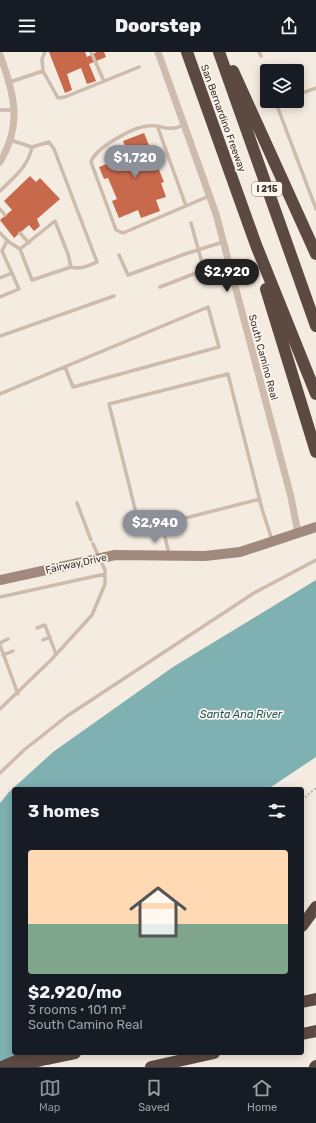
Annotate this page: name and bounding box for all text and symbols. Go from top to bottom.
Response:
icon: menu [16,15,38,37]
text: Doorstep [115,15,201,37]
icon: share [278,15,300,37]
street label: San Bernardino Freeway [198,63,248,174]
map controls [260,64,304,108]
button: layers [260,64,304,108]
pin: $1,720 [102,145,168,179]
text: $1,720 [113,150,157,165]
road number: I 215 [252,182,282,196]
pin: $2,920 [194,259,260,293]
text: $2,920 [204,264,250,279]
street label: South Camino Real [246,313,280,401]
pin: $2,940 [122,510,188,544]
text: $2,940 [132,515,178,530]
street label: Fairway Drive [44,552,108,576]
water label: Santa Ana River [200,708,283,721]
icon: filters [266,800,288,822]
text: 3 homes [28,801,99,821]
icon: home [122,876,194,948]
text: $2,920/mo [28,982,122,1002]
text: 3 rooms · 101 m² [28,1002,126,1017]
text: South Camino Real [28,1017,143,1032]
tab: Map [39,1077,61,1114]
tab: Saved [138,1077,170,1114]
tab: Home [247,1077,277,1114]

